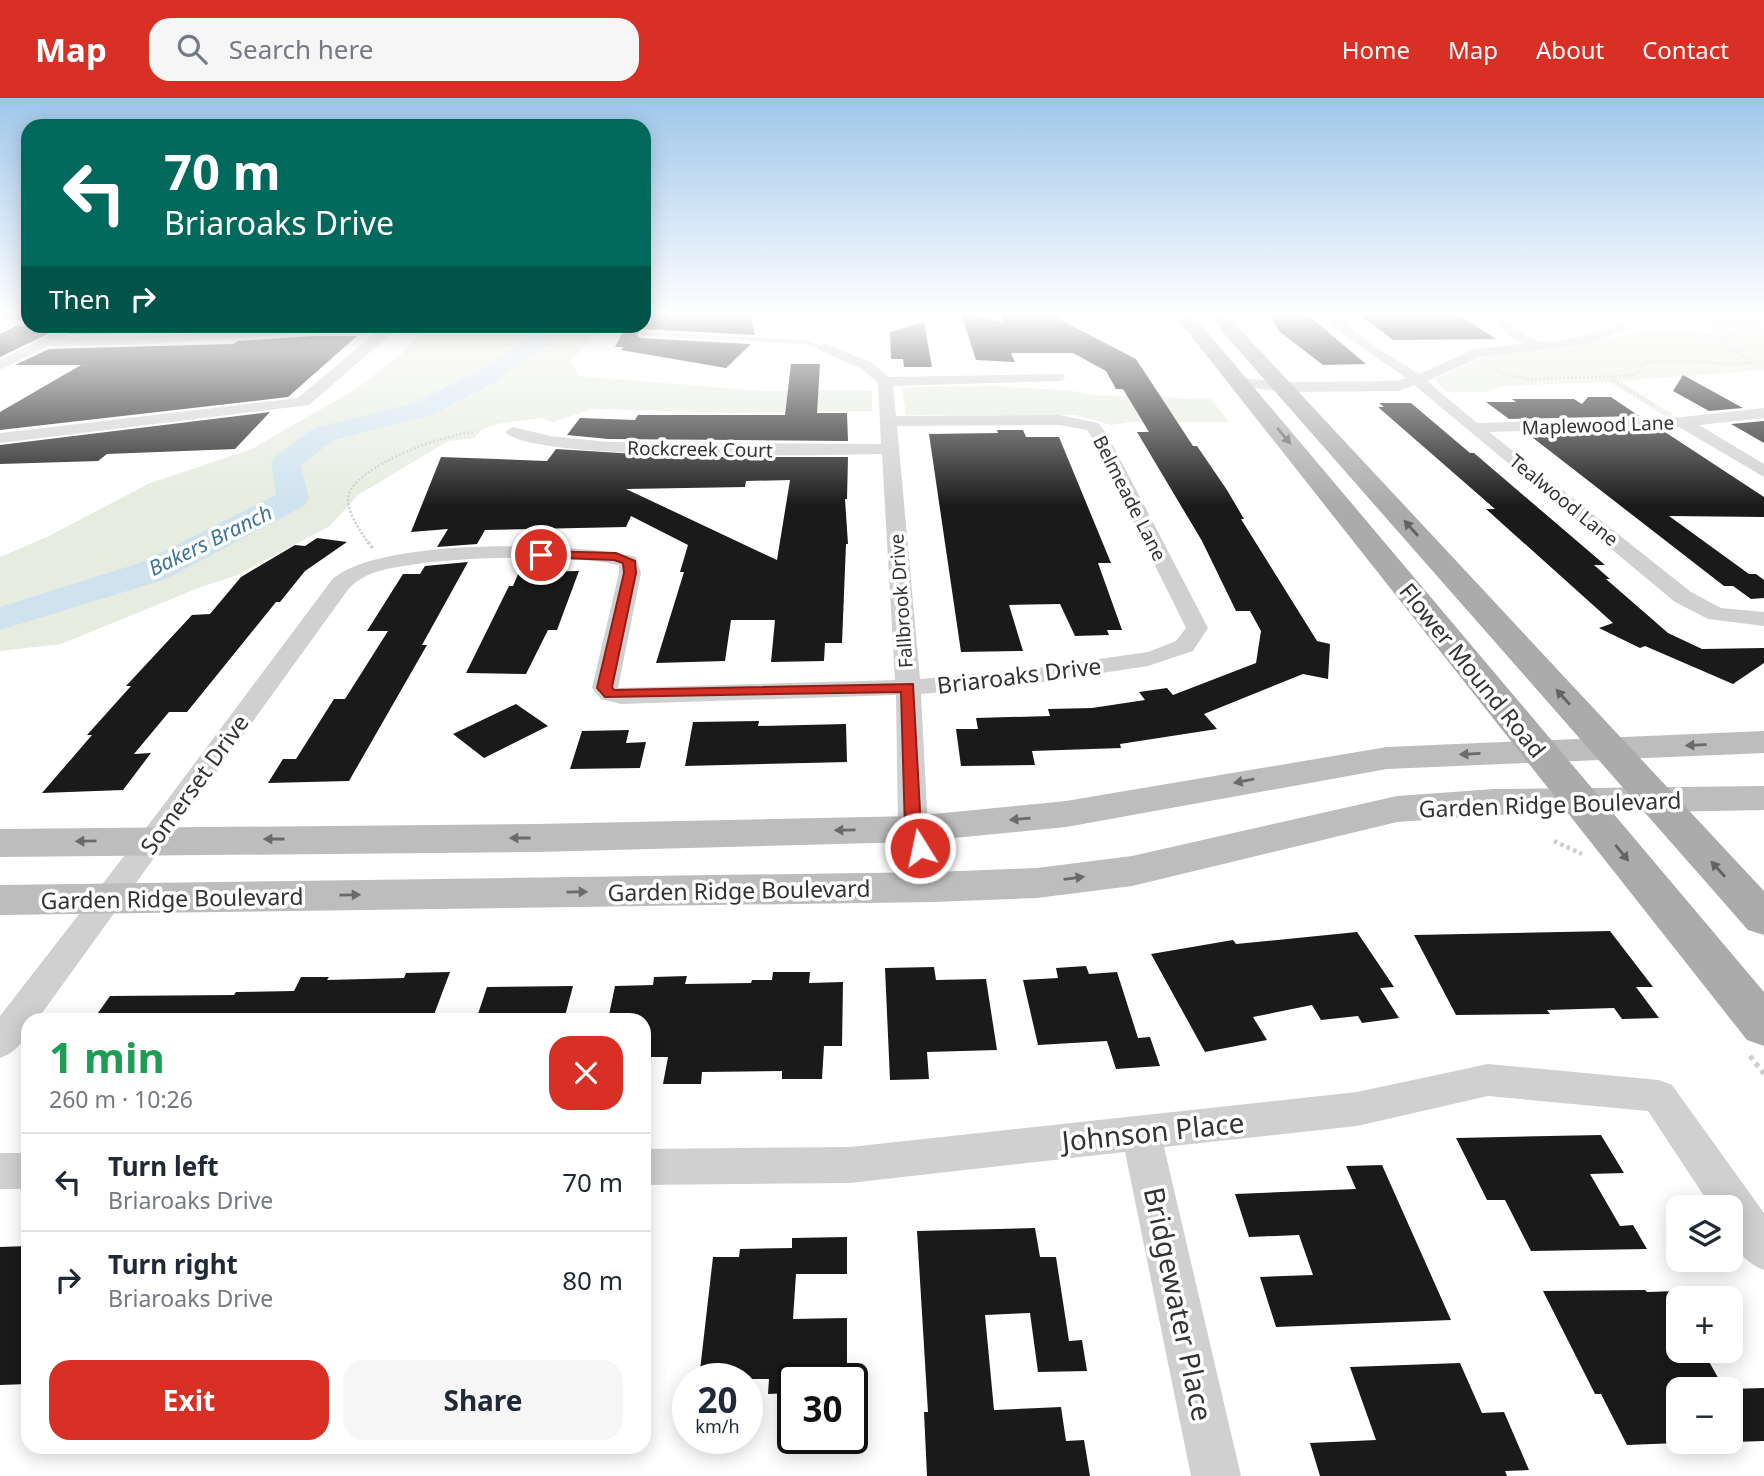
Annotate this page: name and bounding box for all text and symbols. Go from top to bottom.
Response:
search box [149,18,639,81]
text: Map [35,27,107,72]
icon: search [173,30,211,68]
text: Search here [229,31,373,67]
text: Home [1342,33,1410,66]
text: Map [1448,33,1498,66]
text: About [1536,33,1604,66]
text: Contact [1642,33,1729,66]
text: 70 m [164,138,281,204]
icon: left [49,147,140,238]
text: Briaroaks Drive [164,201,394,244]
icon: right [124,280,162,318]
text: Then [49,281,110,317]
street label: Maplewood Lane [1521,409,1675,441]
one-way arrow [1276,427,1291,444]
street label: Belmeade Lane [1087,431,1173,565]
street label: Rockcreek Court [627,435,773,463]
street label: Tealwood Lane [1504,448,1624,552]
water label: Bakers Branch [144,498,276,582]
one-way arrow [1403,519,1419,537]
pin [511,525,571,585]
street label: Fallbrook Drive [883,533,919,669]
icon: arrive [522,536,560,574]
street label: Flower Mound Road [1392,576,1554,764]
street label: Briaroaks Drive [935,649,1103,701]
one-way arrow [1555,688,1571,706]
street label: Somerset Drive [132,708,256,860]
one-way arrow [1685,739,1707,750]
one-way arrow [1458,748,1480,759]
one-way arrow [1233,776,1255,787]
street label: Garden Ridge Boulevard [1418,783,1682,825]
position arrow [883,811,957,885]
one-way arrow [1009,814,1031,825]
one-way arrow [834,825,856,836]
one-way arrow [508,832,530,844]
one-way arrow [262,833,284,845]
one-way arrow [75,836,97,847]
one-way arrow [1614,844,1629,861]
one-way arrow [1711,860,1726,877]
street label: Garden Ridge Boulevard [607,872,871,908]
one-way arrow [1063,872,1085,883]
street label: Garden Ridge Boulevard [40,880,304,916]
one-way arrow [566,886,588,898]
one-way arrow [339,889,361,901]
text: 1 min [49,1028,165,1085]
button: close [549,1036,623,1110]
text: 260 m · 10:26 [49,1083,193,1115]
street label: Johnson Place [1057,1103,1246,1160]
text: Turn left [108,1148,219,1184]
icon: left [49,1163,87,1201]
text: 70 m [562,1164,623,1200]
text: Briaroaks Drive [108,1184,273,1216]
street label: Bridgewater Place [1136,1184,1222,1424]
map controls [1666,1195,1743,1454]
button: layers [1666,1195,1743,1272]
text: Turn right [108,1246,238,1282]
icon: right [49,1261,87,1299]
text: 80 m [562,1262,623,1298]
text: Briaroaks Drive [108,1282,273,1314]
button: + [1666,1286,1743,1363]
button: Exit [49,1360,329,1440]
button: Share [343,1360,623,1440]
speed limit sign: 30 [777,1363,868,1454]
text: 20 [697,1376,738,1423]
button: − [1666,1377,1743,1454]
text: km/h [695,1414,740,1438]

